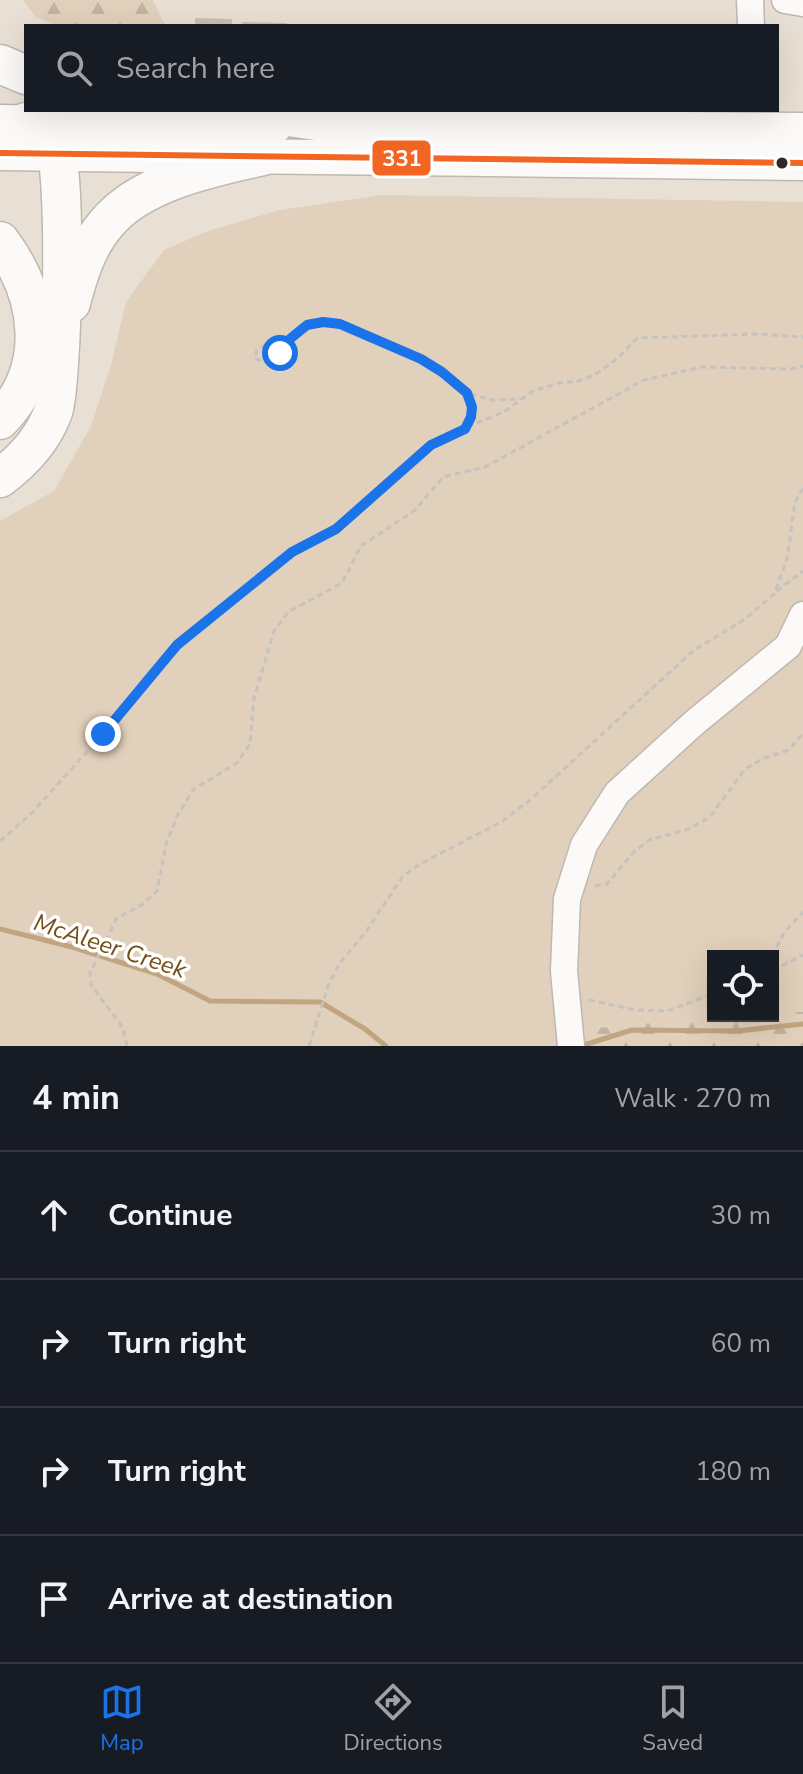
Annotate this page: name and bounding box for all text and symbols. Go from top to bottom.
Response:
search box [24,24,779,112]
icon: search [52,46,96,90]
text: Search here [116,48,275,89]
line badge: 331 [371,139,432,177]
text: 331 [382,144,422,174]
unlabelled marker [774,155,790,171]
route start [262,335,298,371]
route end [85,716,121,752]
water label: McAleer Creek [30,906,191,986]
map controls [707,950,779,1022]
button: locate [707,950,779,1022]
text: 4 min [32,1075,120,1121]
text: Walk · 270 m [614,1081,771,1116]
icon: ahead [32,1193,76,1237]
text: Continue [108,1195,233,1236]
text: 30 m [711,1198,771,1233]
icon: right [32,1321,76,1365]
text: Turn right [108,1323,246,1364]
text: 60 m [711,1326,771,1361]
icon: right [32,1449,76,1493]
text: Turn right [108,1451,246,1492]
text: 180 m [695,1454,771,1489]
icon: arrive [32,1577,76,1621]
text: Arrive at destination [108,1579,393,1620]
tab: Map [100,1680,144,1758]
tab: Directions [344,1680,443,1758]
tab: Saved [642,1680,703,1758]

